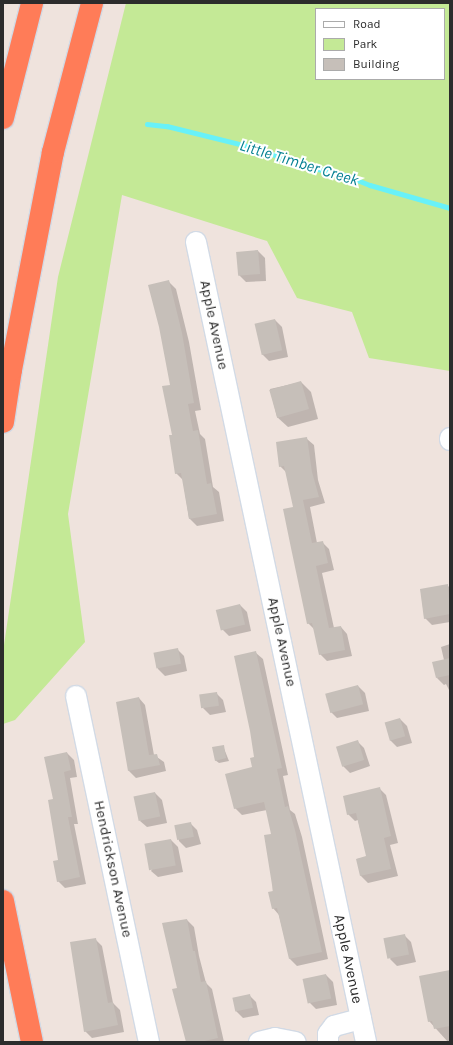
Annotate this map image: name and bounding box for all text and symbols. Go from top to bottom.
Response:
legend [315,8,445,80]
text: Road [353,17,381,31]
text: Park [353,37,377,51]
text: Building [353,57,399,71]
water label: Little Timber Creek [237,136,361,190]
street label: Apple Avenue [196,279,232,371]
street label: Apple Avenue [264,596,300,688]
street label: Hendrickson Avenue [90,799,136,939]
street label: Apple Avenue [330,913,366,1005]

